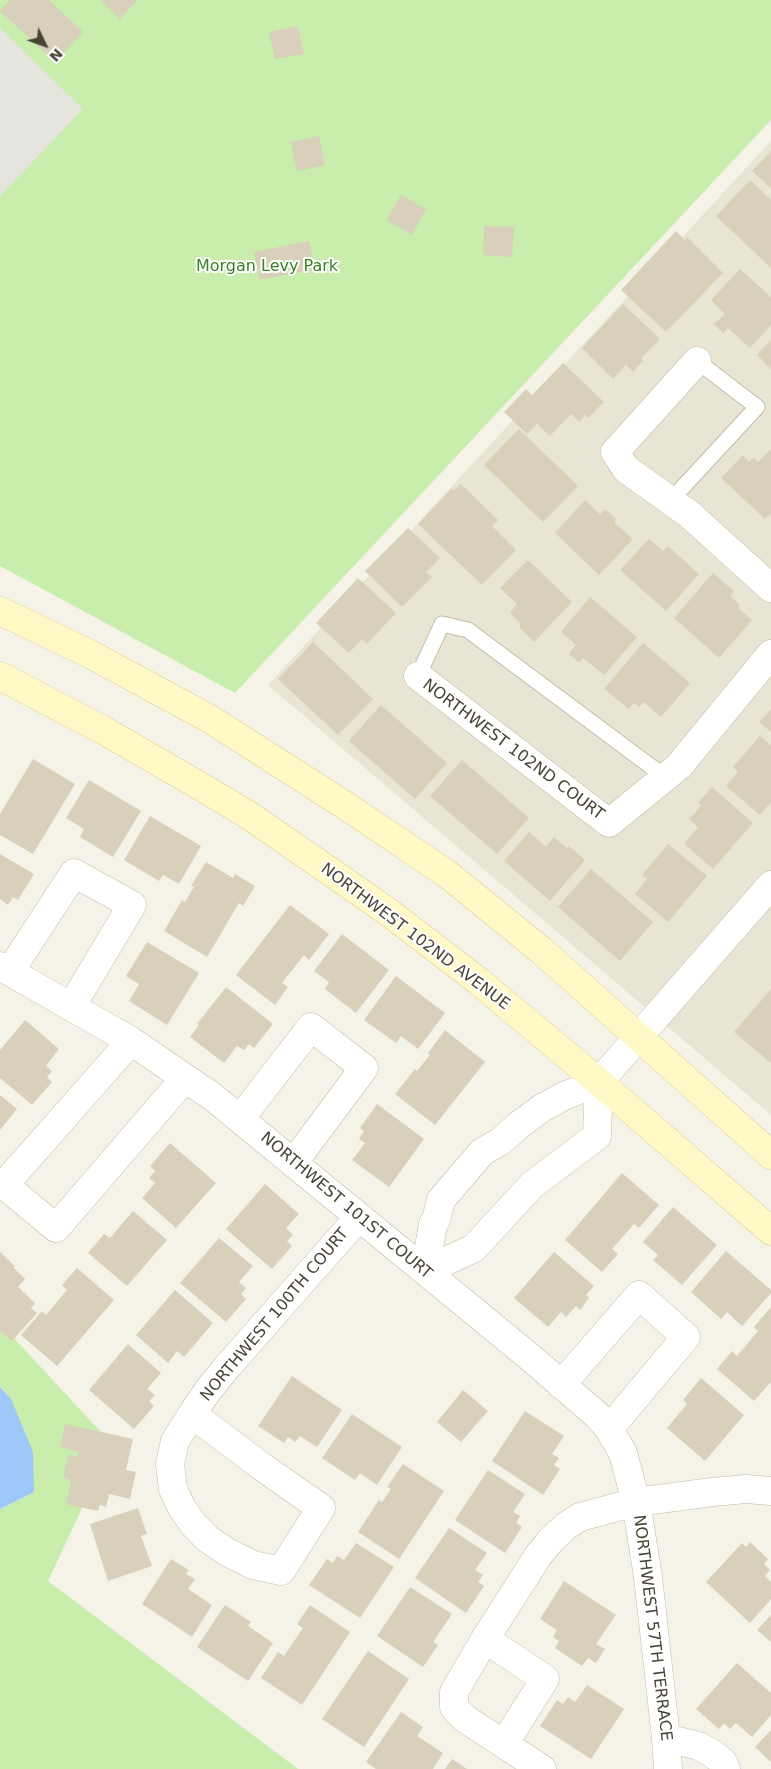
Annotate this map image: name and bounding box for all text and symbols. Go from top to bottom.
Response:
north arrow [20,20,70,70]
text: N [46,45,66,65]
park label: Morgan Levy Park [196,257,338,277]
street label: NORTHWEST 102ND COURT [418,675,608,825]
street label: NORTHWEST 102ND AVENUE [317,860,513,1014]
street label: NORTHWEST 101ST COURT [256,1129,436,1283]
street label: NORTHWEST 100TH COURT [197,1225,353,1405]
street label: NORTHWEST 57TH TERRACE [629,1514,675,1742]

